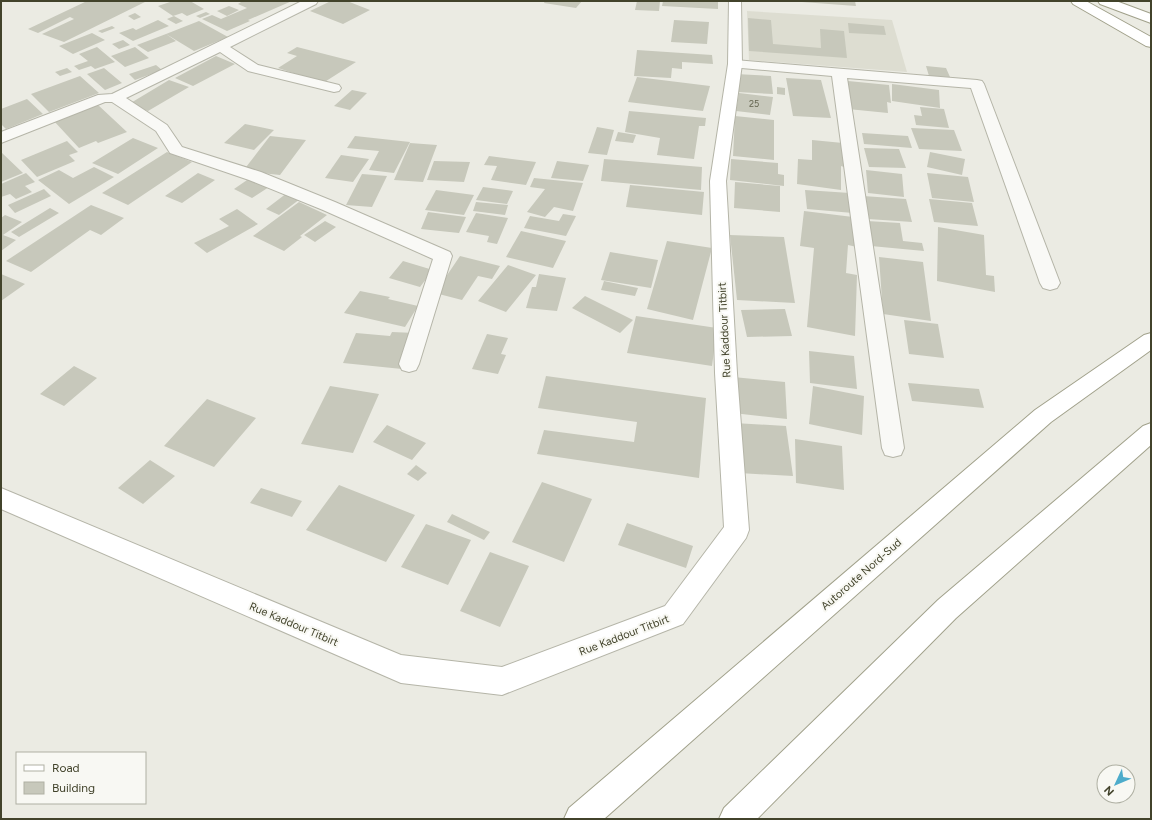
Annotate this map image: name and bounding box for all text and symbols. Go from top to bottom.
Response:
house number: 25 [749,98,759,109]
street label: Rue Kaddour Titbirt [716,282,733,378]
street label: Autoroute Nord-Sud [819,536,904,613]
street label: Rue Kaddour Titbirt [247,600,340,649]
street label: Rue Kaddour Titbirt [577,612,671,659]
legend [16,752,146,804]
text: Road [52,761,80,775]
north arrow [1096,764,1136,804]
text: Building [52,781,95,795]
text: N [1102,783,1117,798]

